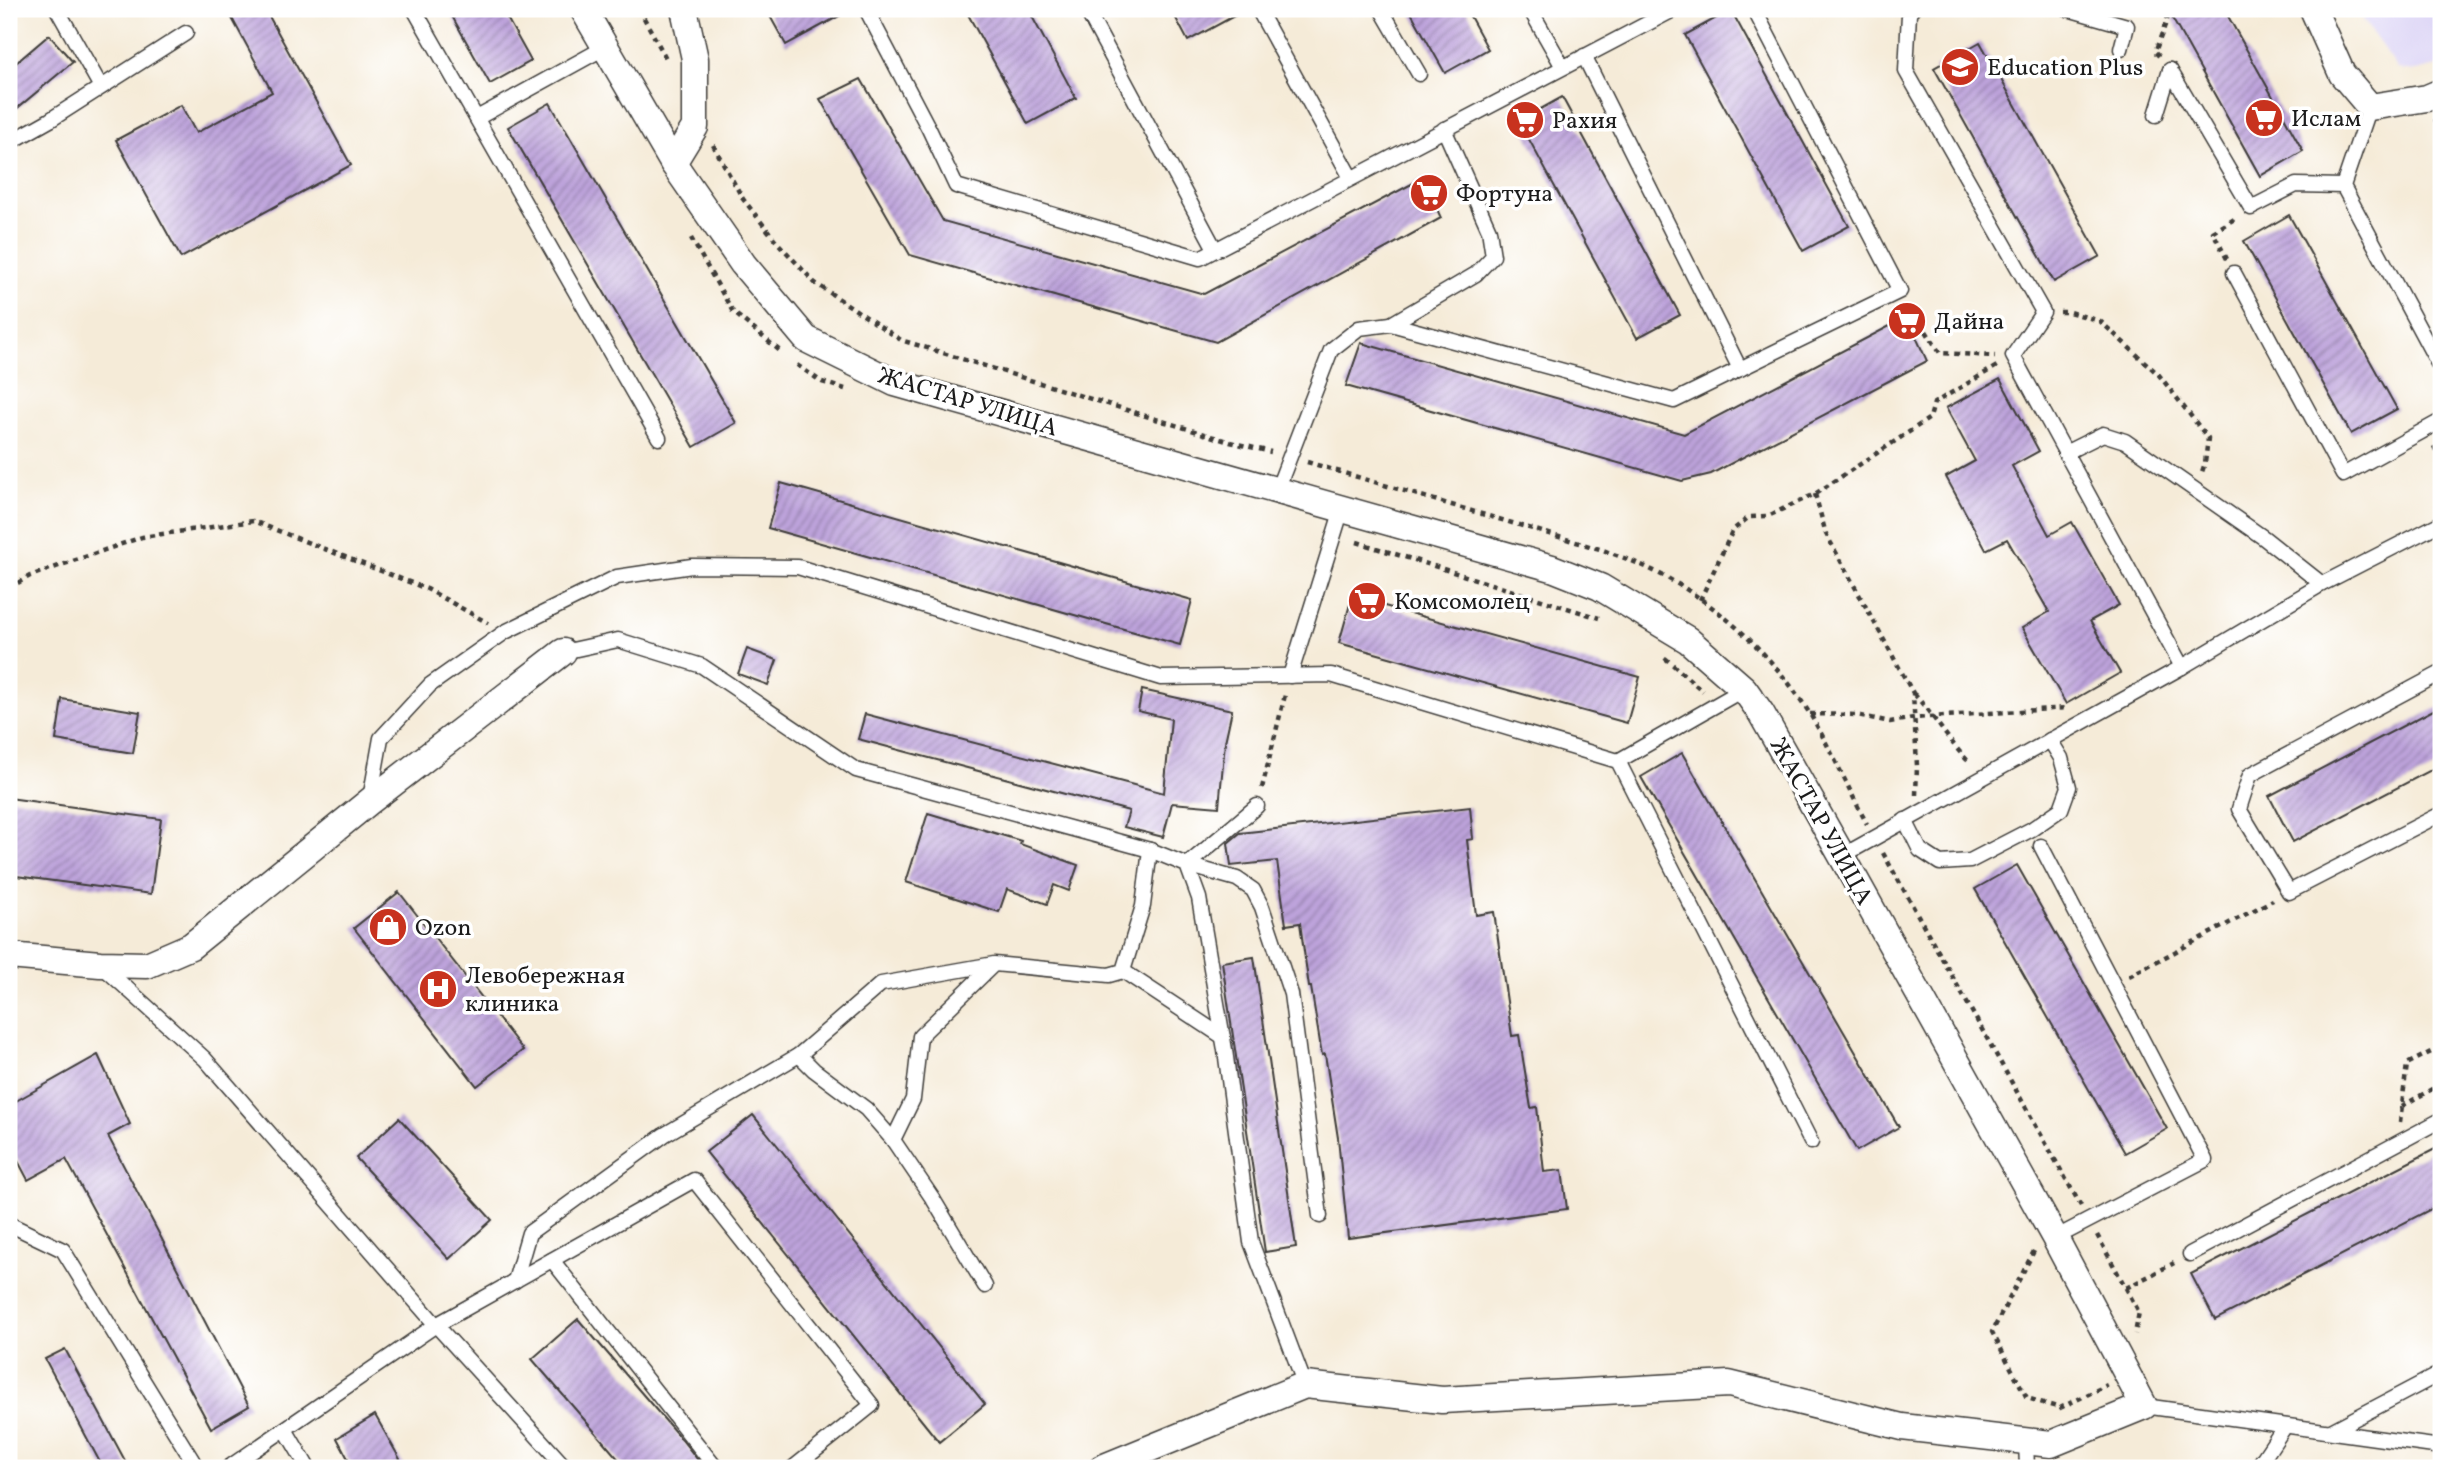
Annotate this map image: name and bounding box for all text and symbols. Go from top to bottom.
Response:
school or university icon: Education Plus [1939,46,1981,88]
place label: Education Plus [1987,52,2143,86]
supermarket icon: Ислам [2243,97,2285,139]
supermarket icon: Рахия [1504,99,1546,141]
place label: Ислам [2291,103,2361,137]
place label: Рахия [1552,105,1617,139]
supermarket icon: Фортуна [1408,172,1450,214]
place label: Фортуна [1456,178,1553,212]
supermarket icon: Дайна [1886,300,1928,342]
place label: Дайна [1934,306,2005,340]
street label: ЖАСТАР УЛИЦА [873,359,1062,446]
supermarket icon: Комсомолец [1346,580,1388,622]
place label: Комсомолец [1394,586,1530,620]
street label: ЖАСТАР УЛИЦА [1760,732,1880,912]
shop icon: Ozon [367,906,409,948]
place label: Ozon [415,912,472,946]
place label: Левобережная клиника [465,960,625,1022]
hospital icon: Левобережная клиника [417,968,459,1010]

